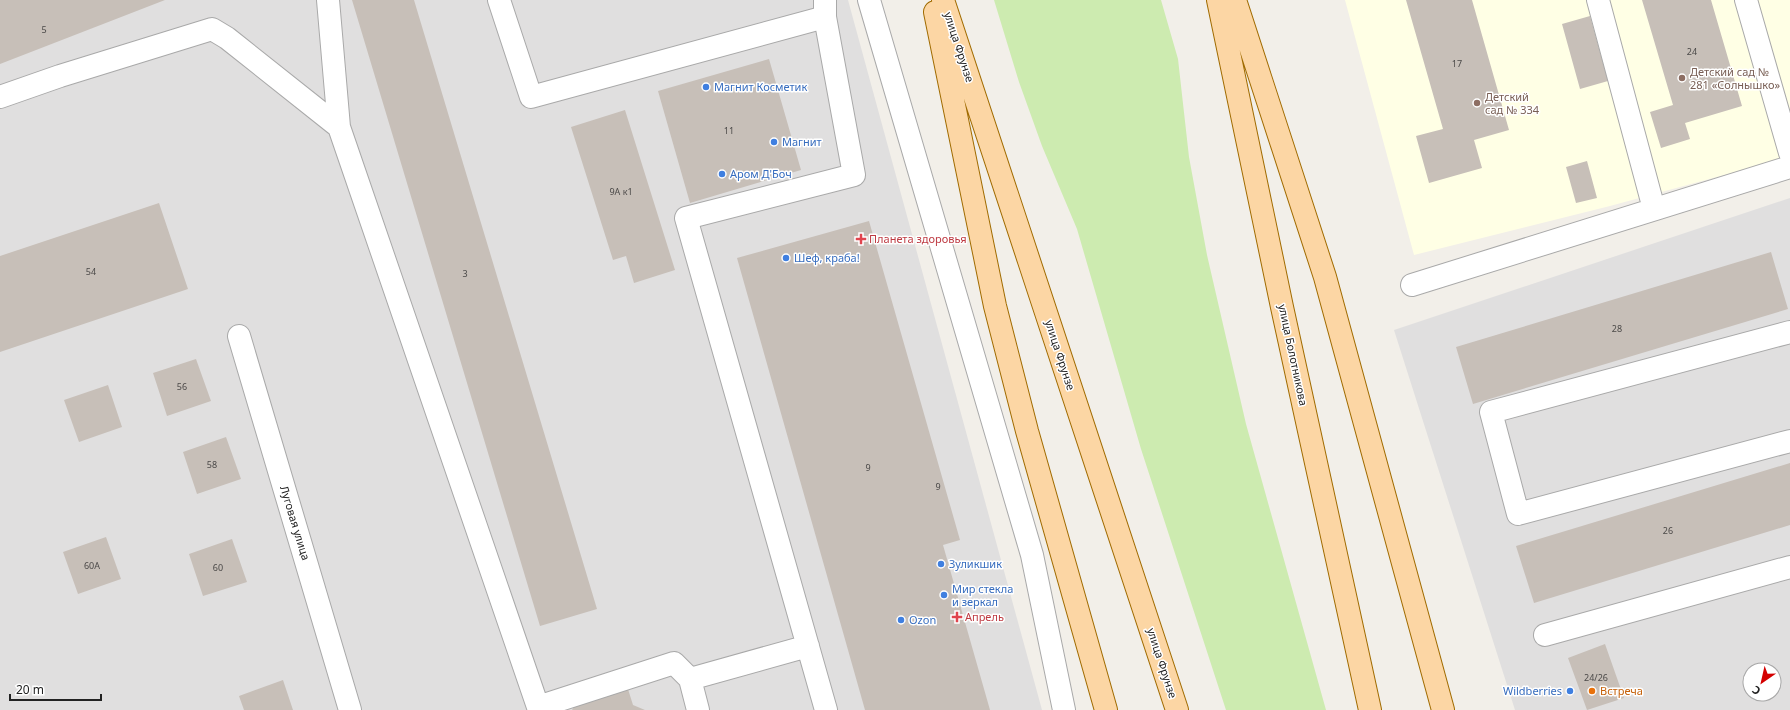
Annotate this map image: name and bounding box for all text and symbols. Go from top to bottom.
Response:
street label: улица Фрунзе [941,10,978,84]
house number: 5 [41,23,47,36]
house number: 24 [1687,45,1697,58]
house number: 17 [1452,57,1462,70]
place label: Детский сад № 281 «Солнышко» [1690,64,1780,92]
marker: Детский сад № 281 «Солнышко» [1677,73,1687,83]
place label: Магнит Косметик [714,79,807,94]
marker: Магнит Косметик [701,82,711,92]
place label: Детский сад № 334 [1485,89,1540,117]
marker: Детский сад № 334 [1472,98,1482,108]
house number: 11 [724,124,734,137]
place label: Магнит [782,134,822,149]
marker: Магнит [769,137,779,147]
place label: Аром Д'Боч [730,166,792,181]
marker: Аром Д'Боч [717,169,727,179]
house number: 9А к1 [609,185,633,198]
place label: Планета здоровья [869,231,967,246]
marker: Планета здоровья [856,234,866,244]
place label: Шеф, краба! [794,250,860,265]
marker: Шеф, краба! [781,253,791,263]
house number: 54 [86,265,96,278]
house number: 3 [462,267,468,280]
street label: улица Болотникова [1275,303,1312,407]
street label: улица Фрунзе [1042,318,1079,392]
house number: 28 [1612,322,1622,335]
house number: 56 [177,380,187,393]
house number: 58 [207,458,217,471]
house number: 9 [865,461,871,474]
house number: 9 [935,480,941,493]
street label: Луговая улица [277,484,314,562]
house number: 26 [1663,524,1673,537]
place label: Зуликшик [949,556,1002,571]
house number: 60А [84,559,100,572]
marker: Зуликшик [936,559,946,569]
house number: 60 [213,561,223,574]
place label: Мир стекла и зеркал [952,581,1013,609]
marker: Мир стекла и зеркал [939,590,949,600]
place label: Апрель [965,609,1004,624]
place label: Ozon [909,612,936,627]
marker: Апрель [952,612,962,622]
marker: Ozon [896,615,906,625]
street label: улица Фрунзе [1144,626,1181,700]
north arrow [1742,662,1782,702]
house number: 24/26 [1584,671,1608,684]
scale bar [10,676,101,702]
text: 20 m [16,681,44,698]
text: С [1749,682,1763,699]
place label: Wildberries [1503,683,1562,698]
place label: Встреча [1600,683,1643,698]
marker: Wildberries [1565,686,1575,696]
marker: Встреча [1587,686,1597,696]

